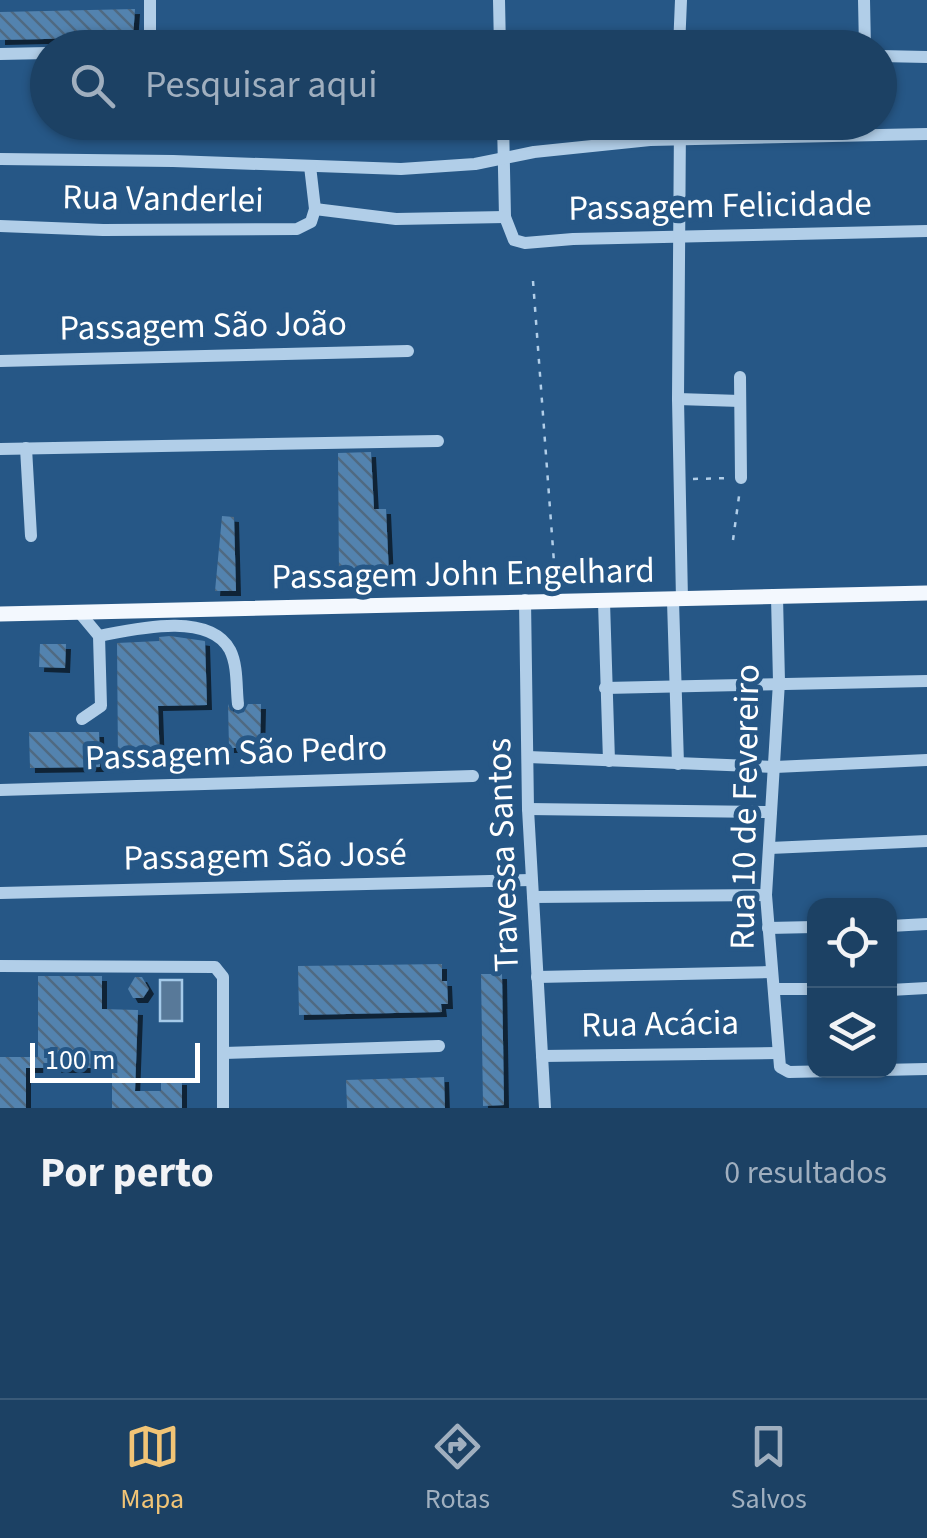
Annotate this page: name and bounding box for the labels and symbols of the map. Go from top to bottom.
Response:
street label: Rua Vanderlei [62,172,264,226]
street label: Passagem Felicidade [568,178,872,234]
street label: Passagem São João [59,298,347,354]
street label: Passagem John Engelhard [271,546,655,602]
street label: Rua 10 de Fevereiro [718,664,772,950]
street label: Passagem São Pedro [84,723,388,783]
street label: Travessa Santos [474,737,532,973]
street label: Passagem São José [123,829,407,883]
street label: Rua Acácia [581,998,739,1050]
scale bar [30,1038,200,1082]

